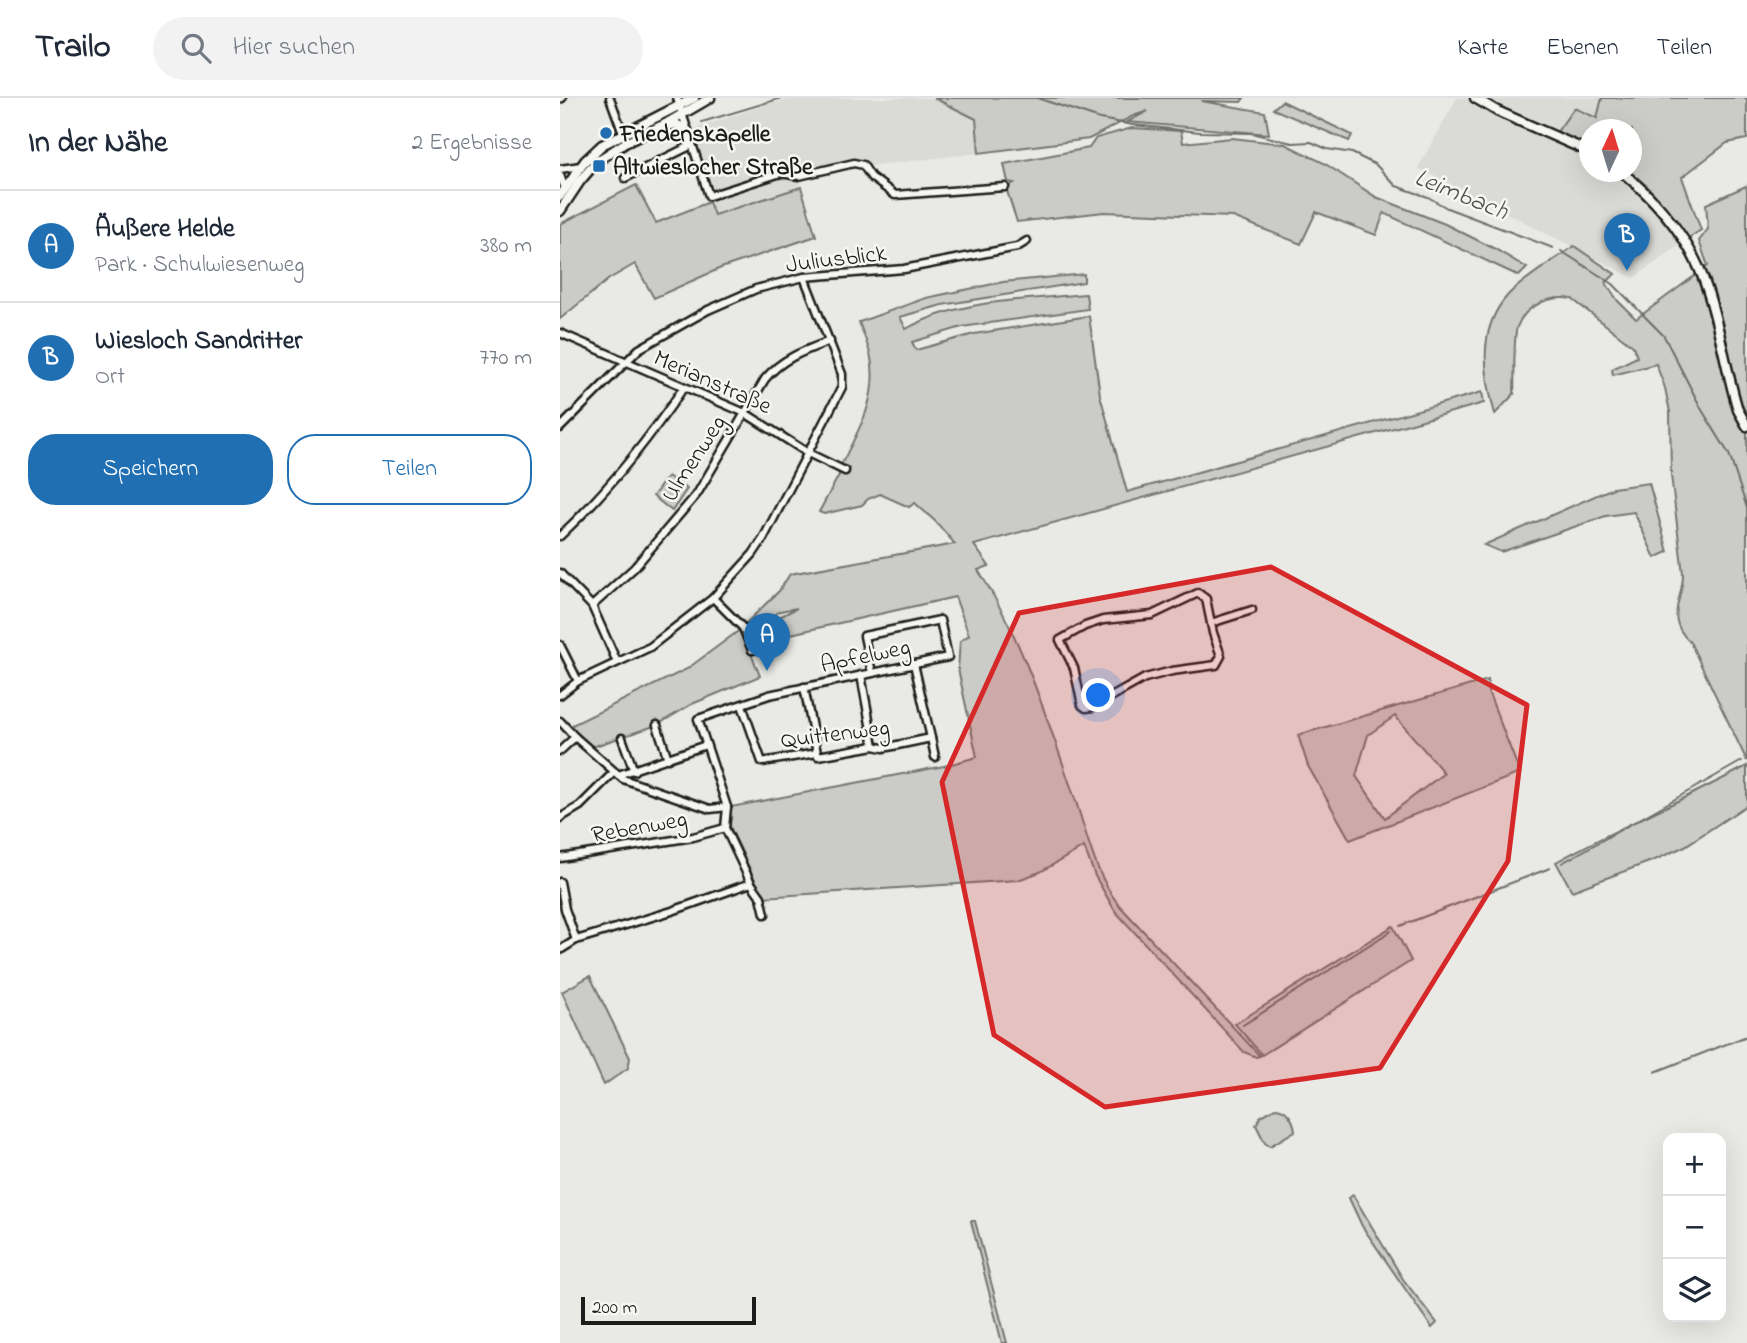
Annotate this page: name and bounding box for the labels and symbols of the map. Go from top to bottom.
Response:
place label: Friedenskapelle [619,118,772,153]
north arrow [1579,119,1642,182]
marker: Friedenskapelle [598,125,614,141]
place label: Altwieslocher Straße [613,151,814,186]
marker: Altwieslocher Straße [591,158,607,174]
water label: Leimbach [1408,160,1514,232]
pin: B [1604,213,1650,271]
street label: Juliusblick [784,237,889,284]
street label: Merianstraße [647,342,777,425]
street label: Ulmenweg [654,409,736,510]
pin: A [744,613,790,671]
street label: Apfelweg [817,631,914,684]
your location [1081,678,1115,712]
street label: Quittenweg [779,711,892,760]
street label: Rebenweg [589,803,690,854]
scale bar [581,1294,756,1326]

